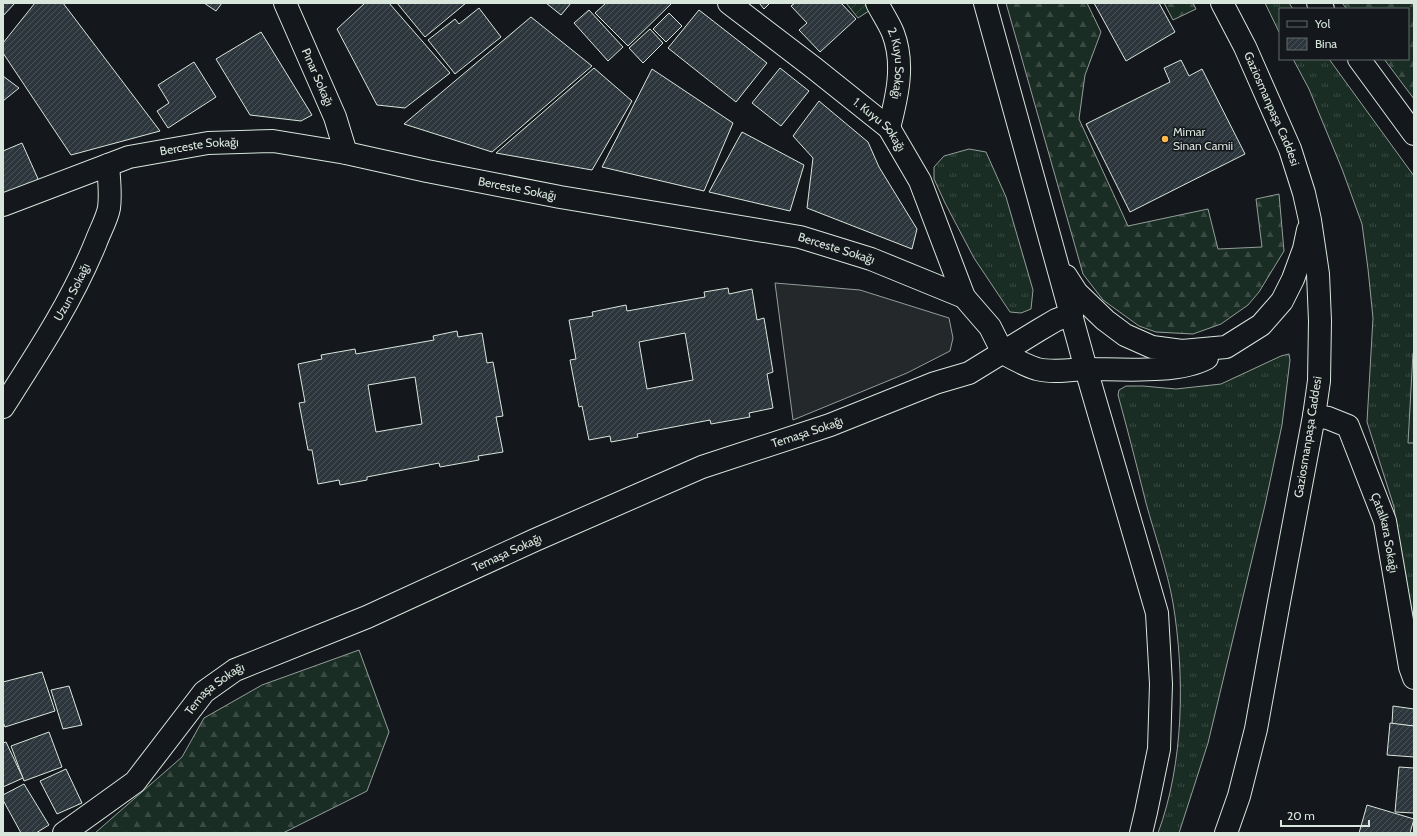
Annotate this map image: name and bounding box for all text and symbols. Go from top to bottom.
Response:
legend [1279,8,1409,60]
text: Yol [1314,16,1330,31]
street label: 2. Kuyu Sokağı [884,25,907,101]
text: Bina [1315,36,1337,51]
street label: Pınar Sokağı [299,46,337,108]
street label: Gaziosmanpaşa Caddesi [1241,49,1303,168]
street label: 1. Kuyu Sokağı [850,94,909,154]
place label: Mimar Sinan Camii [1173,124,1233,153]
street label: Berceste Sokağı [159,134,239,158]
marker: Mimar Sinan Camii [1160,134,1170,144]
street label: Berceste Sokağı [477,173,558,203]
street label: Berceste Sokağı [796,229,877,267]
street label: Uzun Sokağı [50,261,93,324]
street label: Gaziosmanpaşa Caddesi [1291,375,1325,499]
street label: Temaşa Sokağı [769,413,845,451]
street label: Çatalkara Sokağı [1368,490,1402,574]
street label: Temaşa Sokağı [470,530,544,575]
street label: Temaşa Sokağı [181,659,246,718]
scale bar [1281,802,1369,828]
text: 20 m [1287,808,1315,823]

